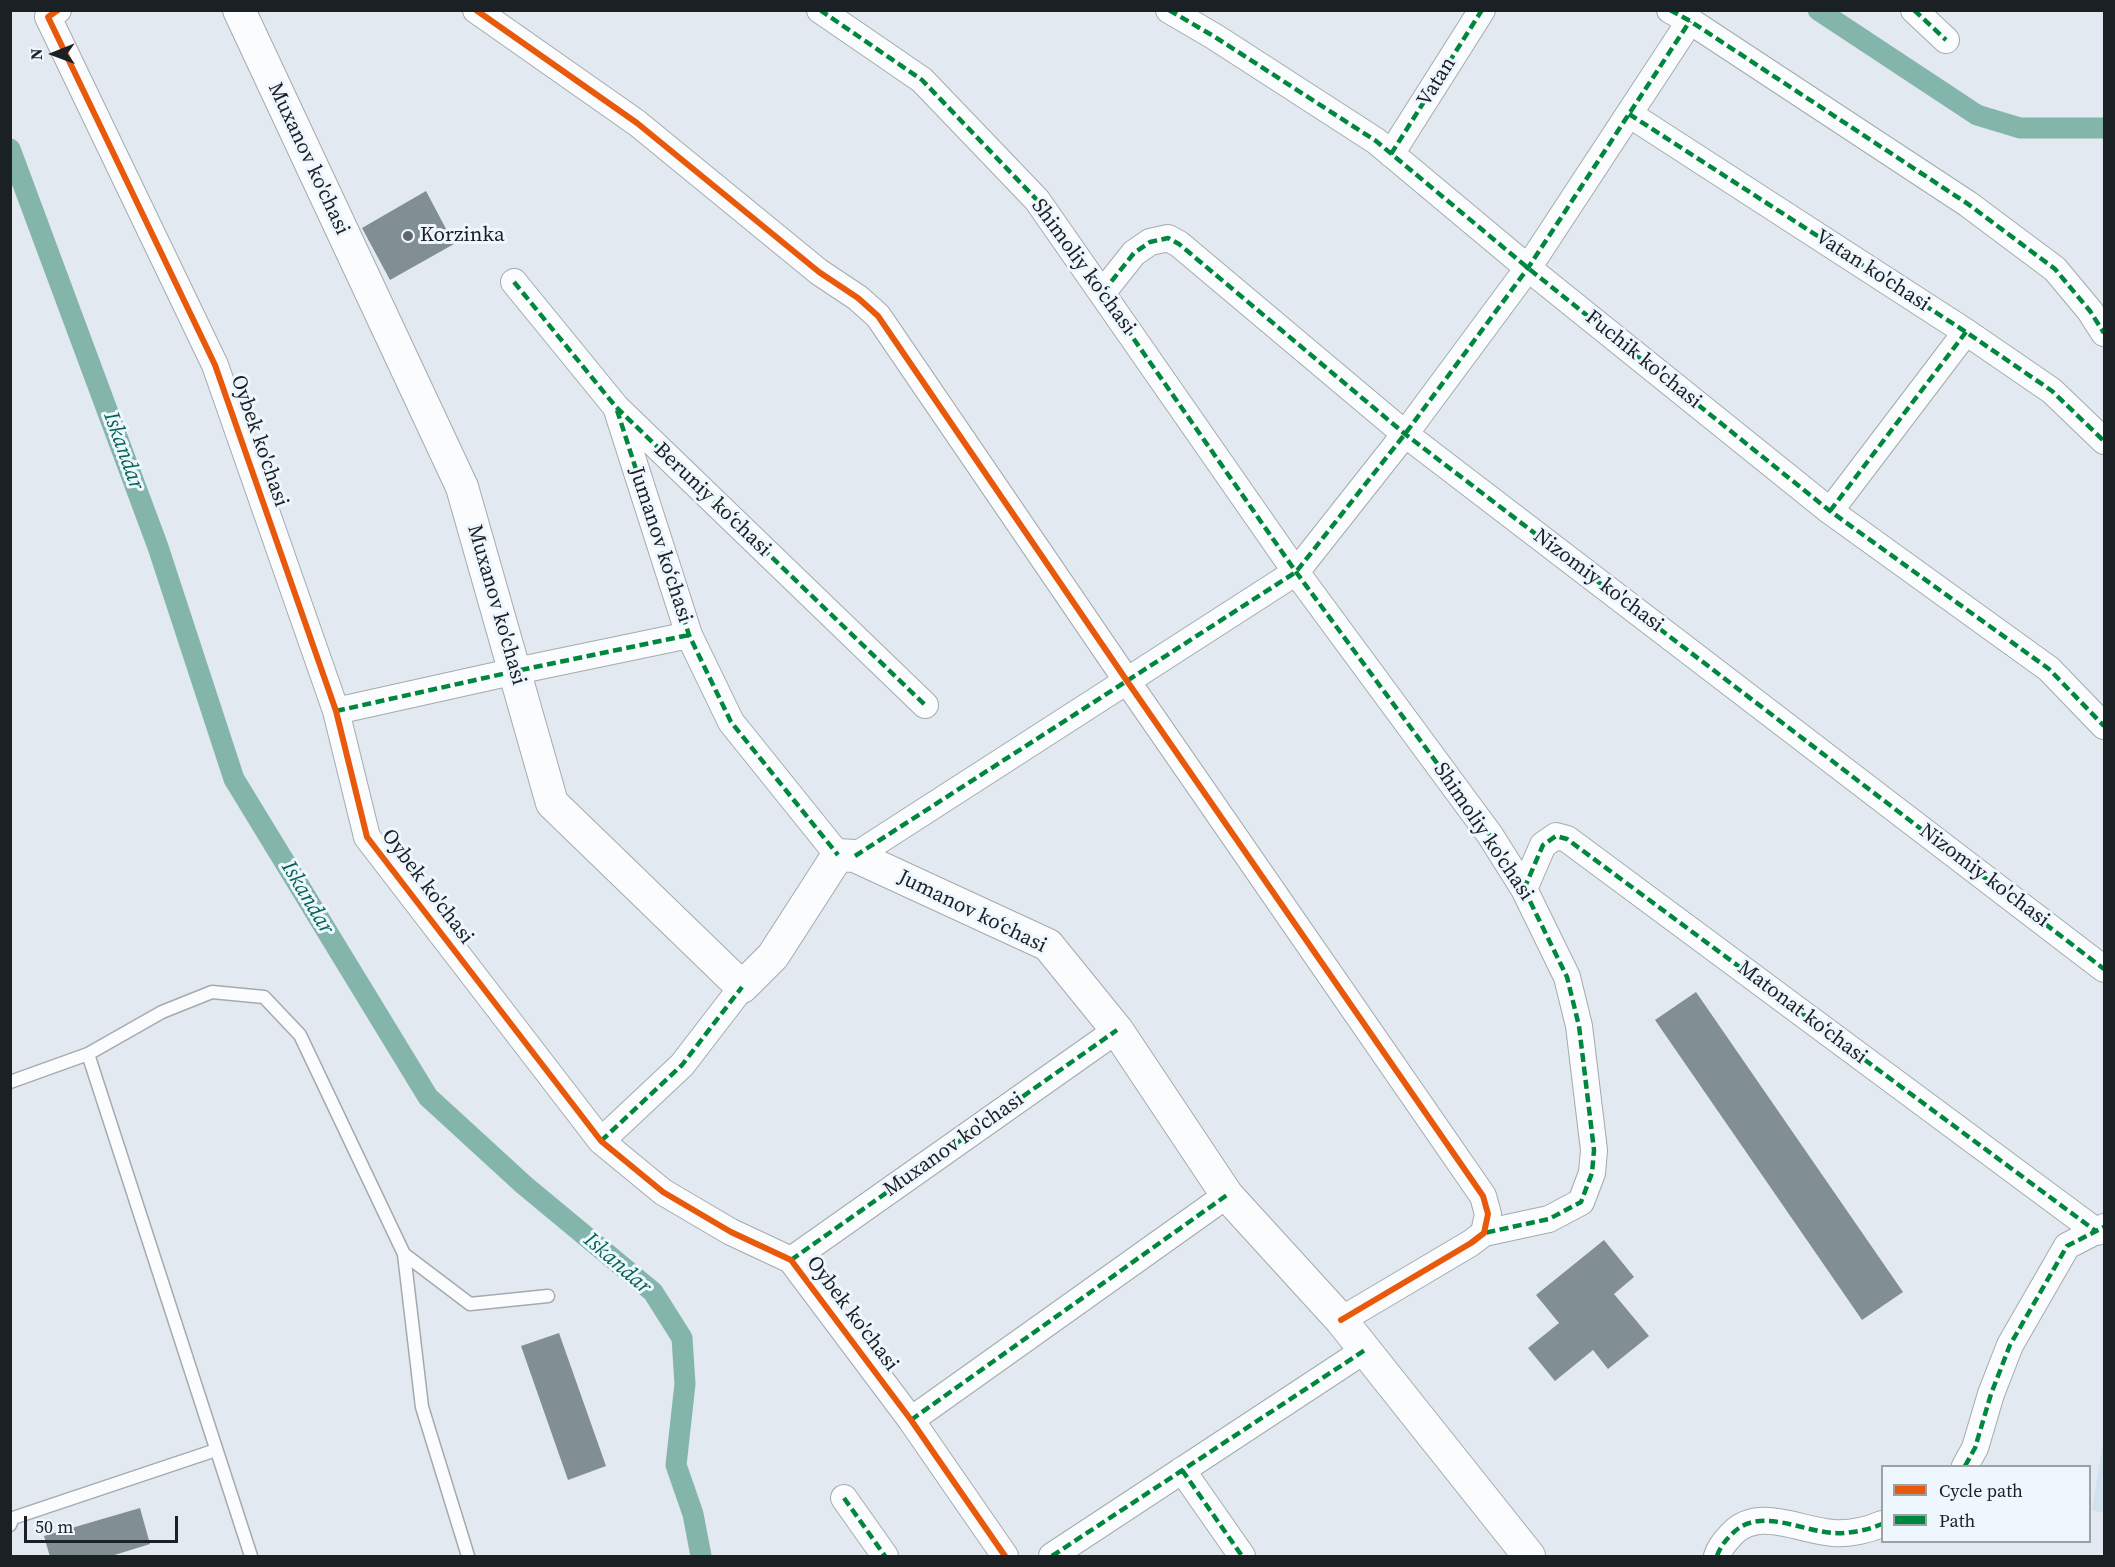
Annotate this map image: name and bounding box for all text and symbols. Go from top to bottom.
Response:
north arrow [24,24,84,84]
text: N [25,48,47,60]
street label: Vatan [1412,53,1462,111]
street label: Muxanov ko'chasi [262,79,354,239]
street label: Shimoliy ko‘chasi [1026,194,1140,340]
place label: Korzinka [420,223,505,249]
street label: Vatan ko'chasi [1810,225,1934,317]
marker: Korzinka [401,229,415,243]
street label: Fuchik ko'chasi [1580,305,1706,415]
street label: Oybek ko'chasi [225,372,293,510]
water label: Iskandar [97,408,149,494]
street label: Beruniy ko‘chasi [648,438,776,562]
street label: Jumanov ko‘chasi [623,464,697,626]
street label: Muxanov ko'chasi [461,522,531,688]
street label: Nizomiy ko'chasi [1528,524,1668,638]
street label: Shimoliy ko'chasi [1428,758,1538,906]
street label: Nizomiy ko'chasi [1914,819,2054,933]
street label: Oybek ko'chasi [376,824,478,950]
water label: Iskandar [275,857,339,939]
street label: Jumanov ko‘chasi [894,865,1050,959]
street label: Matonat ko‘chasi [1732,956,1872,1070]
street label: Muxanov ko'chasi [879,1087,1029,1203]
water label: Iskandar [578,1228,656,1300]
street label: Oybek ko'chasi [801,1251,903,1377]
legend [1881,1465,2091,1543]
text: Cycle path [1939,1478,2023,1503]
scale bar [27,1504,182,1542]
text: Path [1939,1508,1975,1533]
text: 50 m [35,1514,73,1539]

